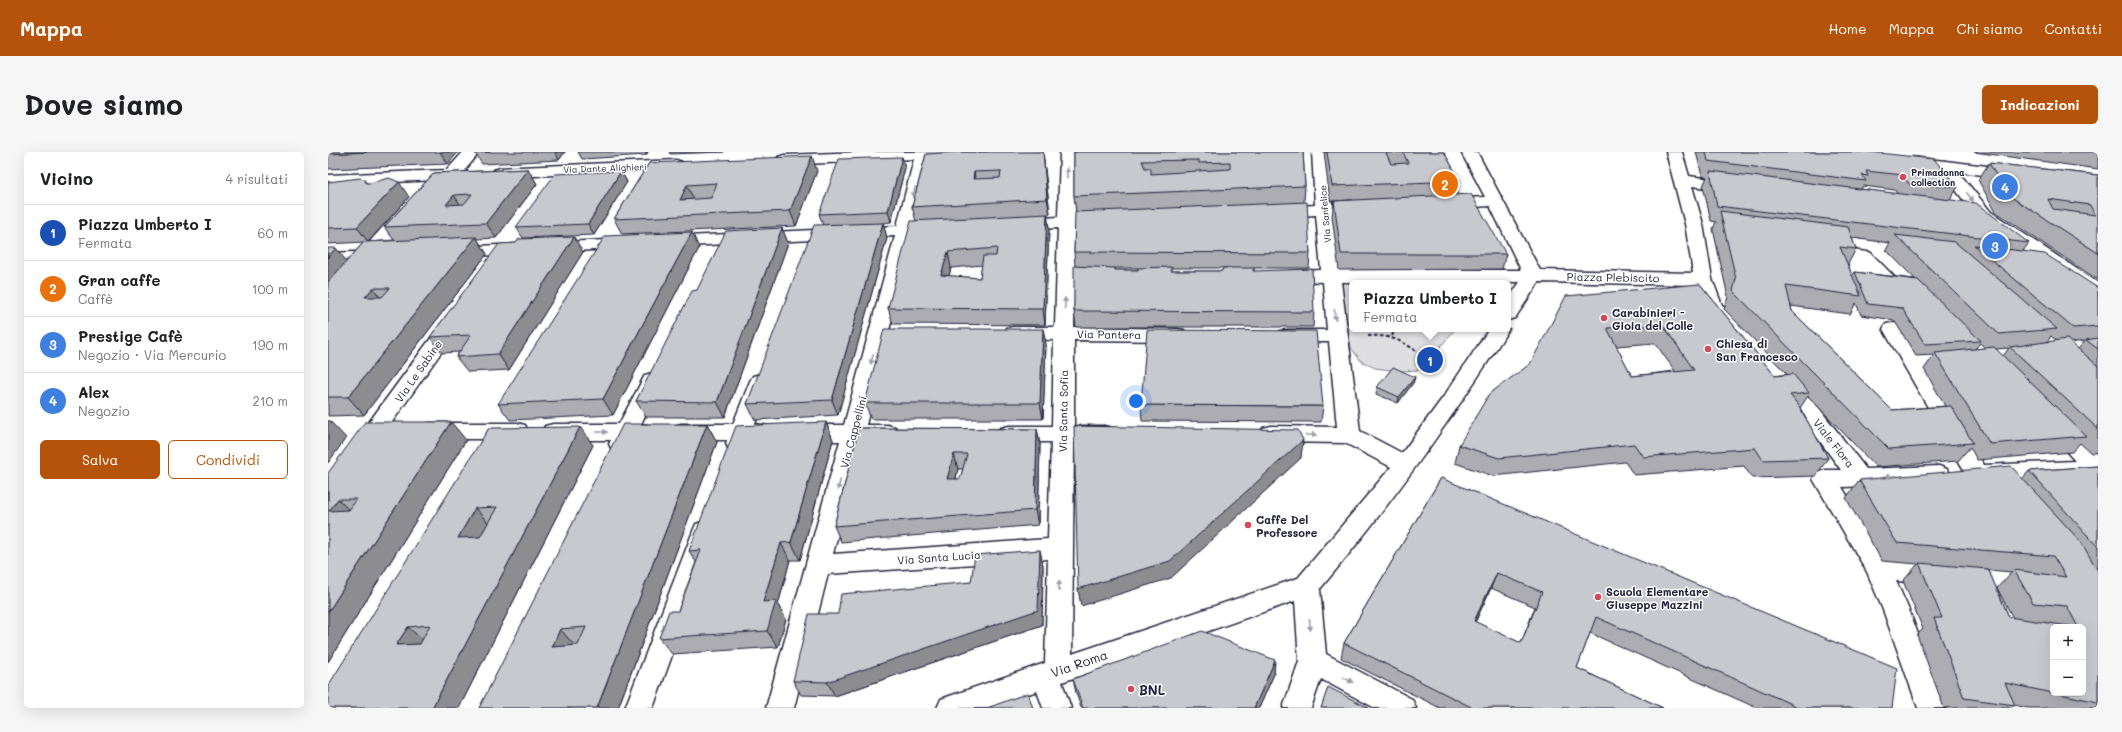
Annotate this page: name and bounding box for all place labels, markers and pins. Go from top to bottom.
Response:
place label: Primadonna collection [1911,167,1965,188]
pin: 2 [1432,169,1458,199]
marker: Primadonna collection [1898,172,1908,182]
pin: 4 [1992,172,2018,202]
pin: 3 [1982,231,2008,261]
place label: Carabinieri - Gioia del Colle [1612,305,1694,333]
marker: Carabinieri - Gioia del Colle [1599,313,1609,323]
place label: Chiesa di San Francesco [1716,336,1798,364]
marker: Chiesa di San Francesco [1703,344,1713,354]
pin: 1 [1417,345,1443,375]
place label: Caffe Del Professore [1256,512,1318,540]
marker: Caffe Del Professore [1243,520,1253,530]
place label: Scuola Elementare Giuseppe Mazzini [1606,584,1709,612]
marker: Scuola Elementare Giuseppe Mazzini [1593,592,1603,602]
place label: BNL [1139,681,1166,698]
marker: BNL [1126,684,1136,694]

